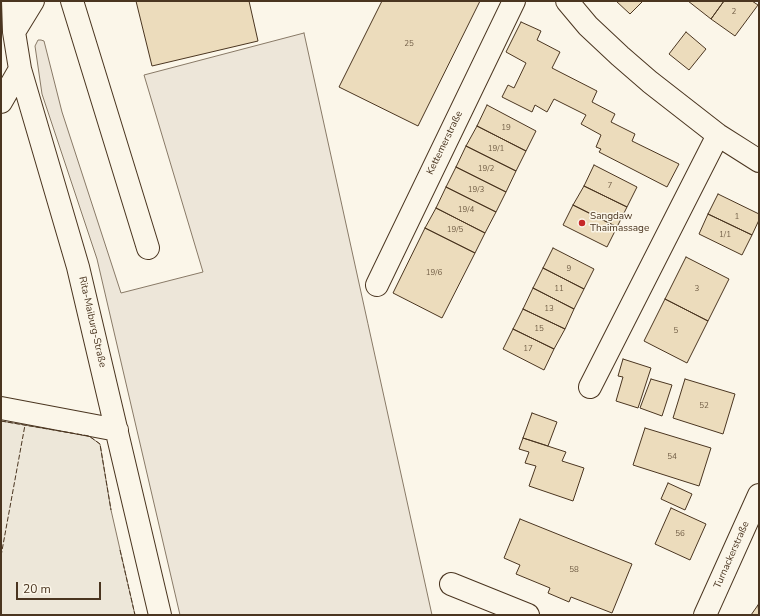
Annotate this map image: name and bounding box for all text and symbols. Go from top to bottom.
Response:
house number: 2 [732,7,736,17]
house number: 25 [404,39,414,49]
street label: Kettemerstraße [424,109,466,177]
house number: 19 [501,123,511,133]
house number: 19/1 [488,144,504,154]
house number: 19/2 [478,164,494,174]
house number: 7 [608,181,612,191]
house number: 19/3 [468,185,484,195]
house number: 19/4 [458,205,474,215]
place label: Sangdaw Thaimassage [590,211,649,234]
house number: 1 [735,212,739,222]
marker: Sangdaw Thaimassage [577,218,587,228]
house number: 19/5 [447,225,463,235]
house number: 1/1 [719,230,731,240]
house number: 9 [567,264,571,274]
house number: 19/6 [426,268,442,278]
street label: Rita-Maiburg-Straße [76,275,108,369]
house number: 11 [554,284,564,294]
house number: 3 [695,284,699,294]
house number: 13 [544,304,554,314]
house number: 15 [534,324,544,334]
house number: 5 [674,326,678,336]
house number: 17 [523,344,533,354]
house number: 52 [699,401,709,411]
house number: 54 [667,452,677,462]
street label: Turnackerstraße [712,519,752,591]
house number: 56 [675,529,685,539]
house number: 58 [569,565,579,575]
scale bar [18,574,103,600]
text: 20 m [23,581,51,597]

